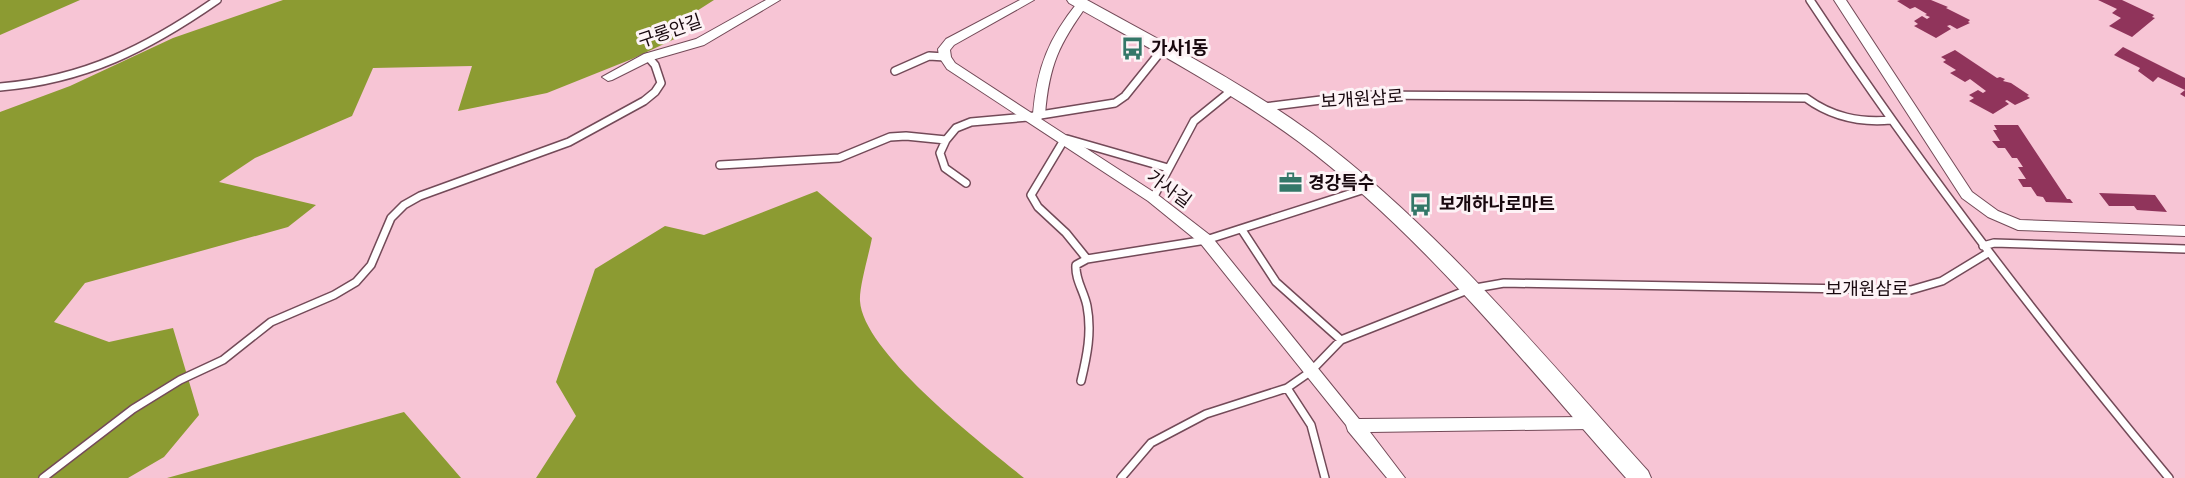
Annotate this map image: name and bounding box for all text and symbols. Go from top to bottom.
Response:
street label: 구롱안길 [635,10,705,51]
bus stop icon: 가사1동 [1120,35,1146,61]
place label: 가사1동 [1151,37,1208,58]
street label: 보개원삼로 [1320,85,1404,112]
street label: 가사길 [1143,165,1196,212]
office icon: 경강특수 [1277,170,1303,196]
place label: 경강특수 [1308,172,1374,193]
bus stop icon: 보개하나로마트 [1408,191,1434,217]
place label: 보개하나로마트 [1439,193,1555,214]
street label: 보개원삼로 [1826,278,1908,299]

